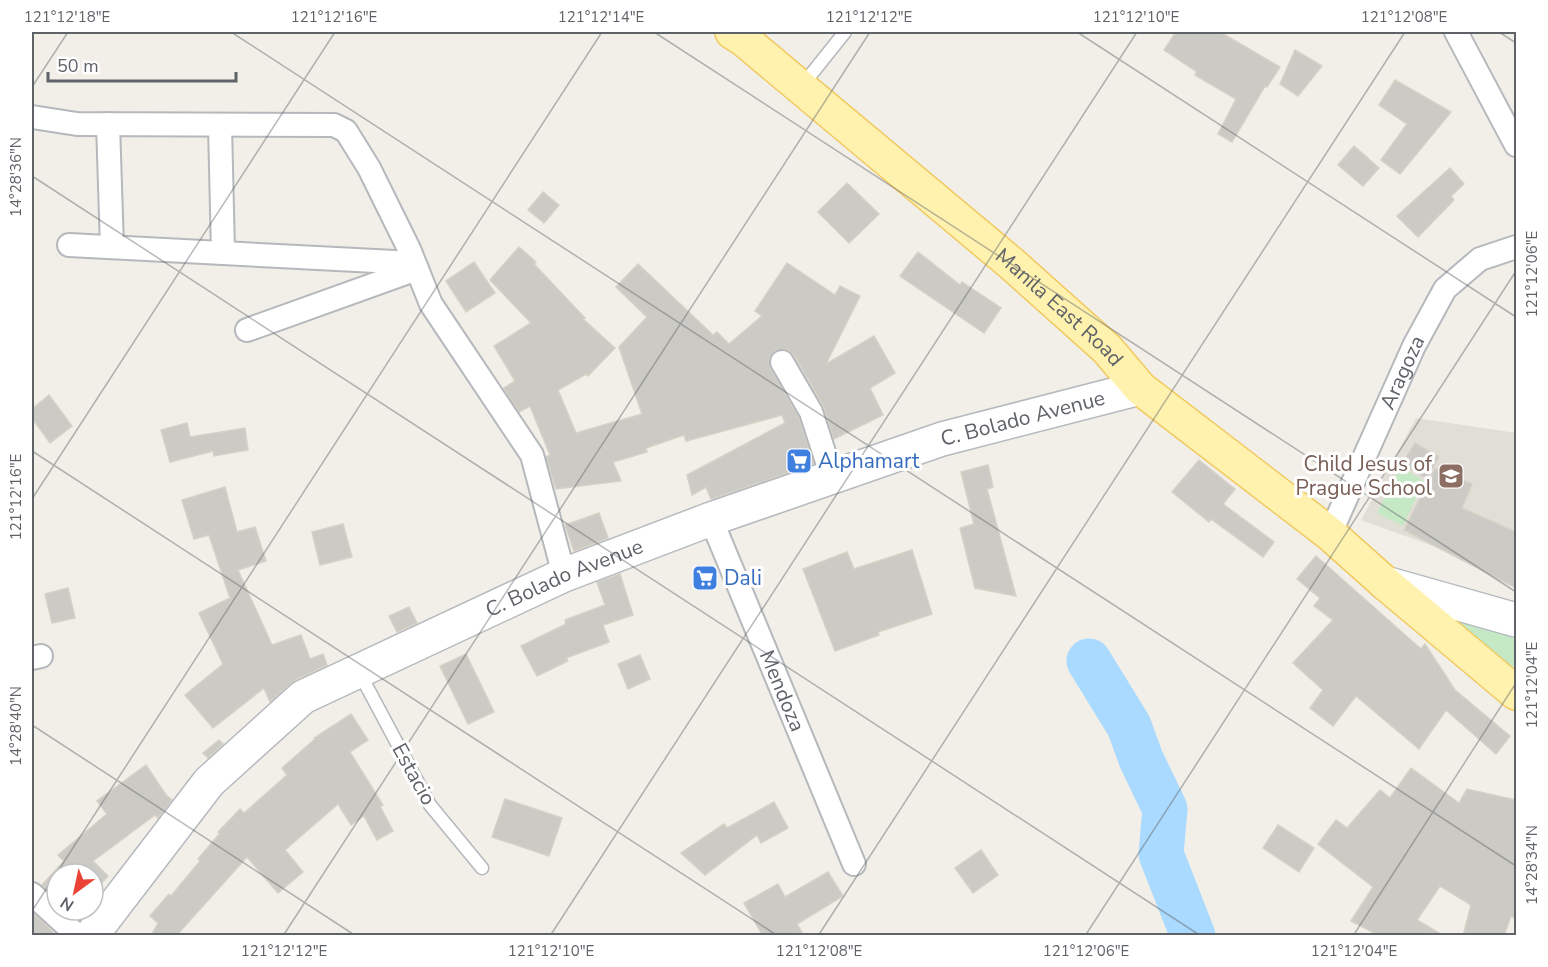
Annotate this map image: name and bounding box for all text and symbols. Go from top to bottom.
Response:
text: 121°12'18"E [24,7,110,27]
text: 121°12'16"E [291,7,377,27]
text: 121°12'14"E [558,7,644,27]
text: 121°12'12"E [826,7,912,27]
text: 121°12'10"E [1093,7,1179,27]
text: 121°12'08"E [1361,7,1447,27]
scale bar [48,45,236,83]
text: 50 m [57,54,99,78]
text: 14°28'36"N [6,137,26,217]
text: 121°12'06"E [1522,231,1542,317]
street label: Manila East Road [990,242,1130,372]
street label: Aragoza [1373,330,1431,414]
street label: C. Bolado Avenue [938,384,1108,453]
supermarket icon: Alphamart [784,446,814,476]
place label: Alphamart [818,447,920,475]
place label: Child Jesus of Prague School [1296,450,1433,502]
text: 121°12'16"E [6,454,26,540]
school or university icon: Child Jesus of Prague School [1436,461,1466,491]
street label: C. Bolado Avenue [481,532,647,624]
supermarket icon: Dali [690,563,720,593]
place label: Dali [724,564,762,592]
text: 121°12'04"E [1522,642,1542,728]
street label: Mendoza [753,646,812,736]
text: 14°28'40"N [6,686,26,766]
street label: Estacio [386,738,442,810]
text: 14°28'34"N [1522,825,1542,905]
north arrow [45,862,105,922]
text: N [56,891,78,916]
text: 121°12'12"E [241,941,327,961]
text: 121°12'10"E [508,941,594,961]
text: 121°12'08"E [776,941,862,961]
text: 121°12'06"E [1043,941,1129,961]
text: 121°12'04"E [1311,941,1397,961]

